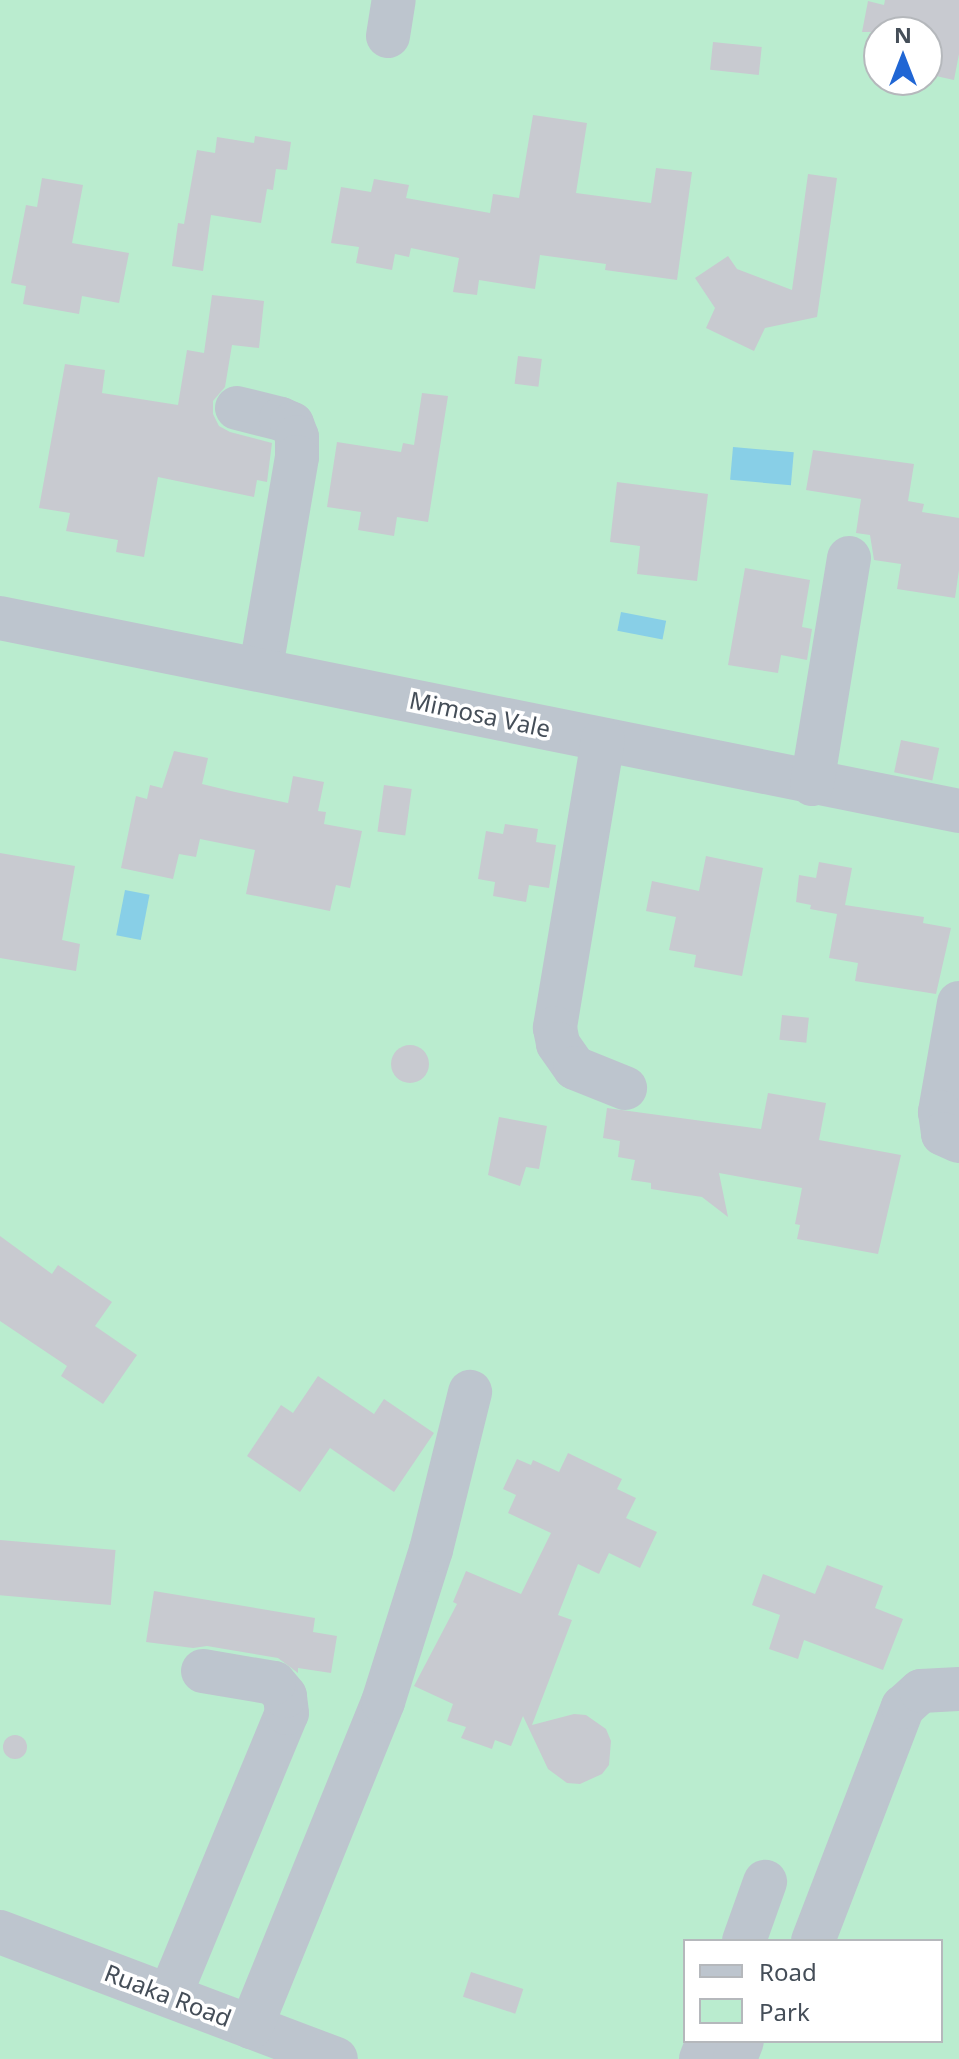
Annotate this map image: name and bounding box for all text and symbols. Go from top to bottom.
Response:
north arrow [863,16,943,96]
text: N [894,19,912,49]
street label: Mimosa Vale [407,685,553,743]
legend [683,1939,943,2043]
text: Road [759,1955,817,1988]
street label: Ruaka Road [101,1958,235,2032]
text: Park [759,1995,810,2028]

